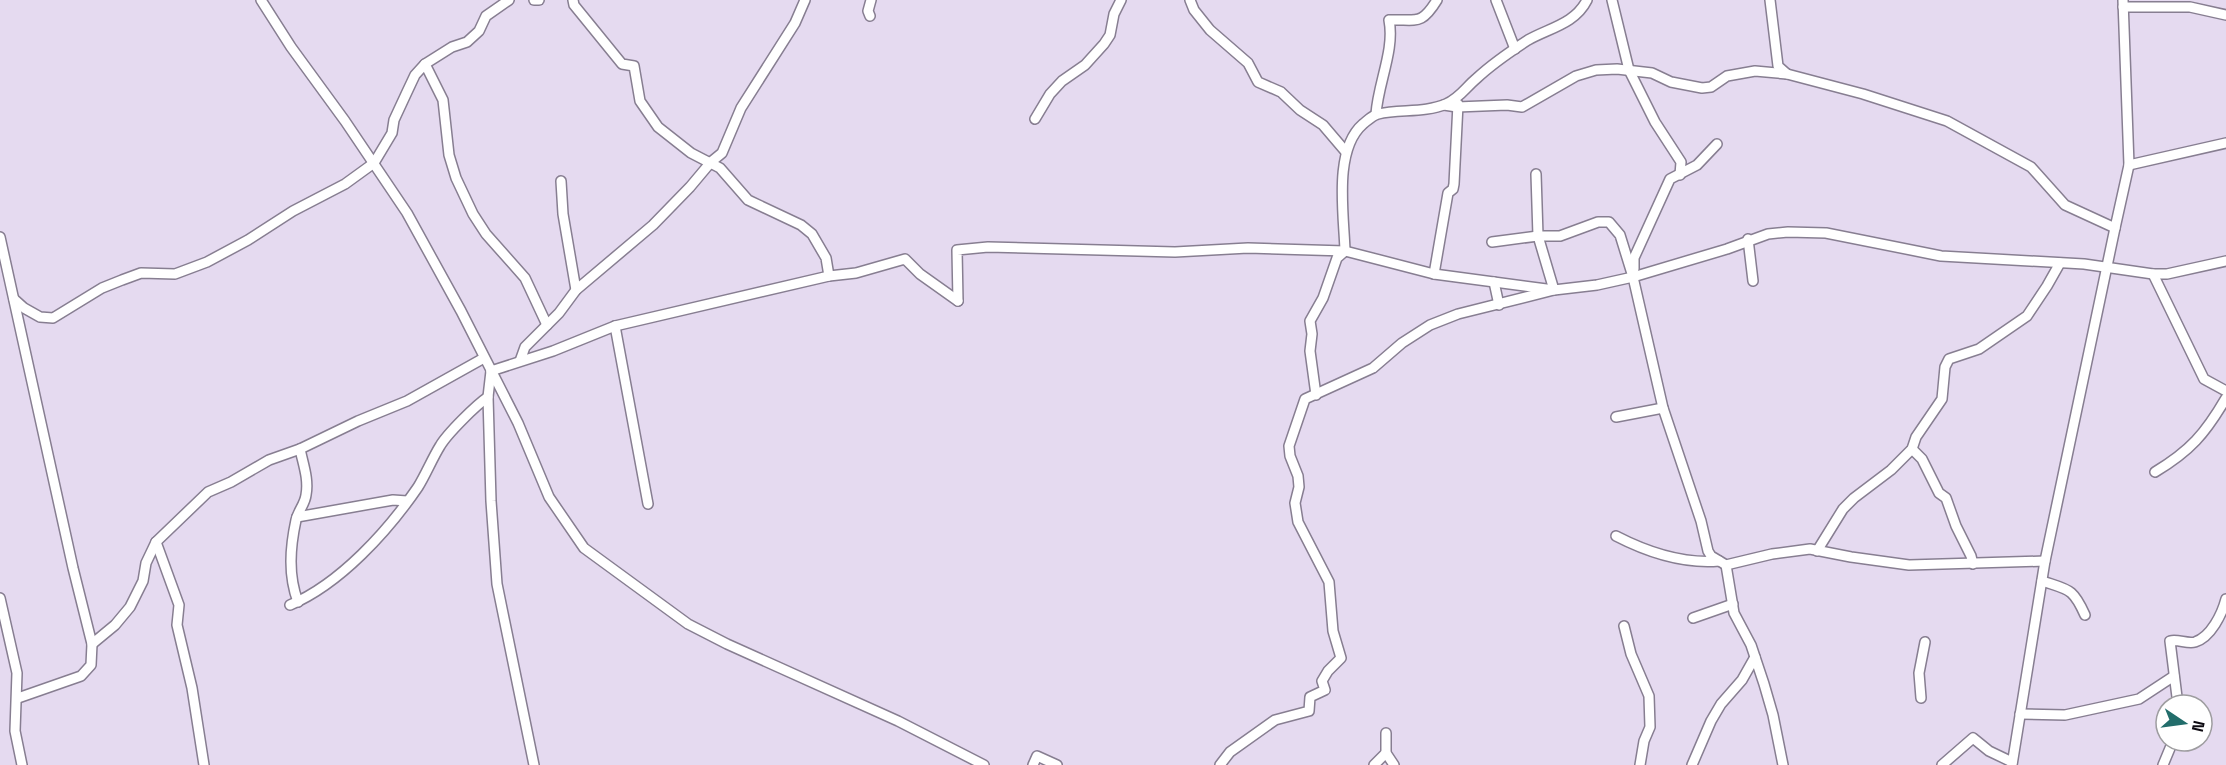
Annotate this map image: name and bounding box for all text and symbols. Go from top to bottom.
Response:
north arrow [2154,693,2214,753]
text: N [2187,719,2210,734]

